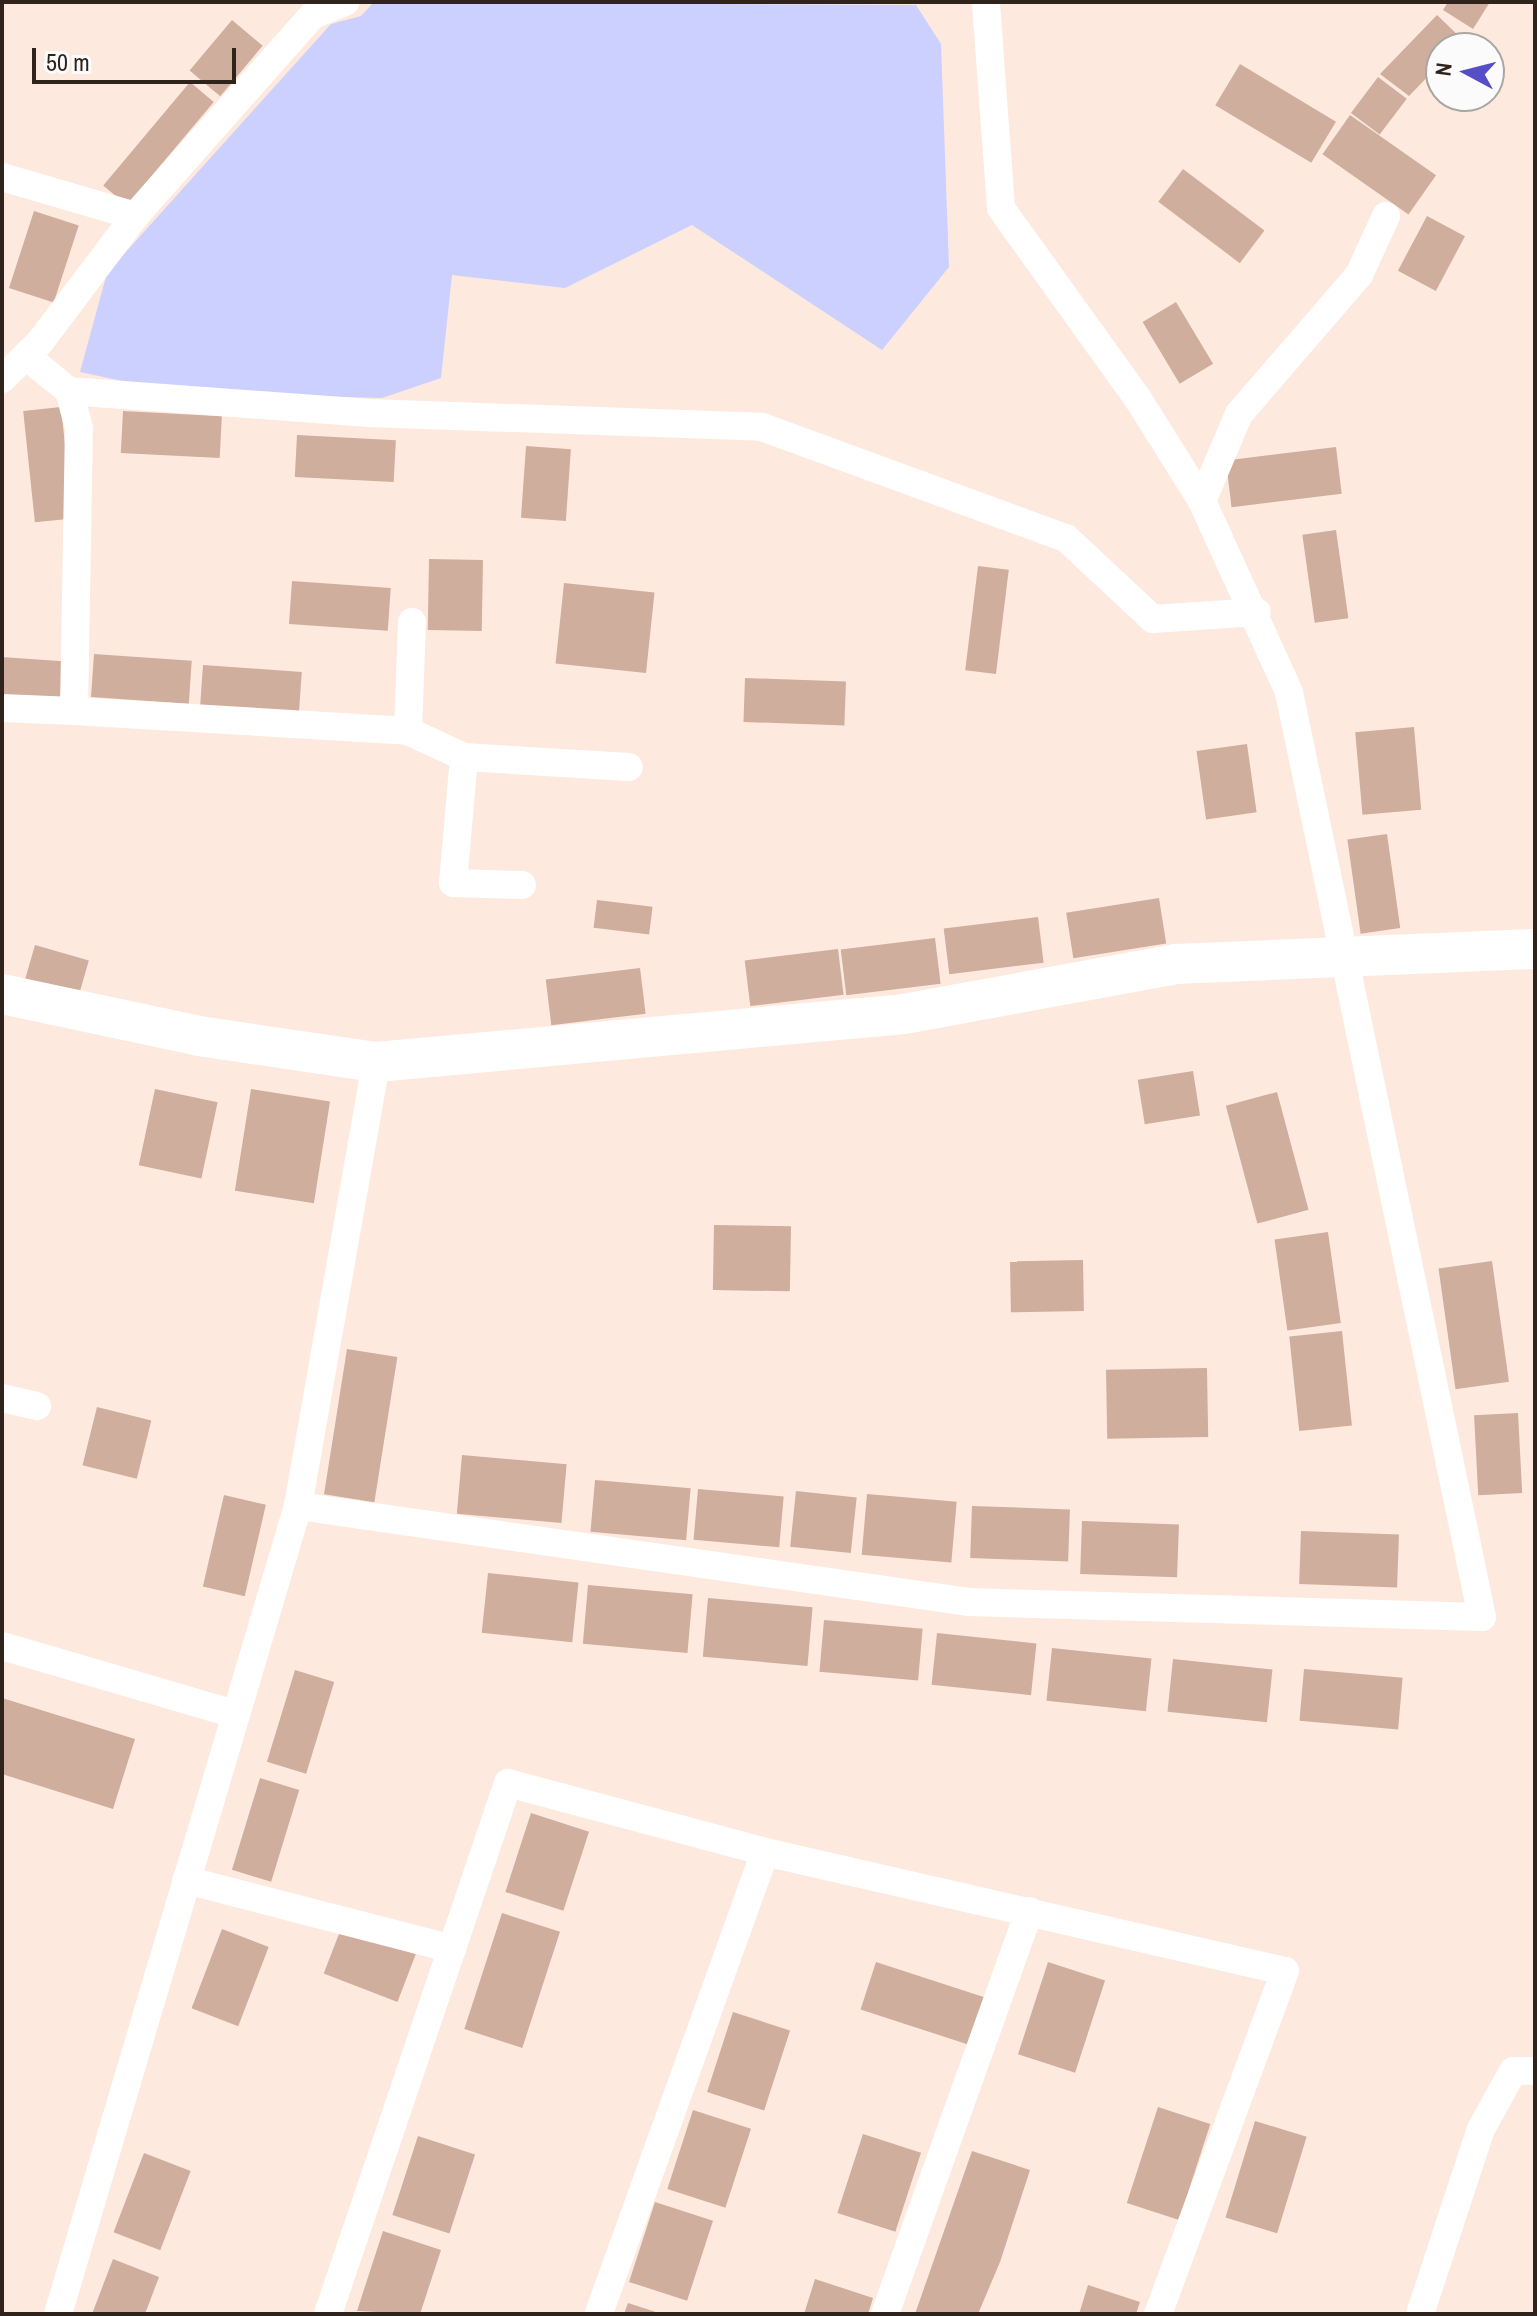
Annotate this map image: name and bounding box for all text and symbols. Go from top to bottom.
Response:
scale bar [36,32,240,82]
north arrow [1425,32,1505,112]
text: 50 m [46,46,90,78]
text: N [1427,61,1459,78]

